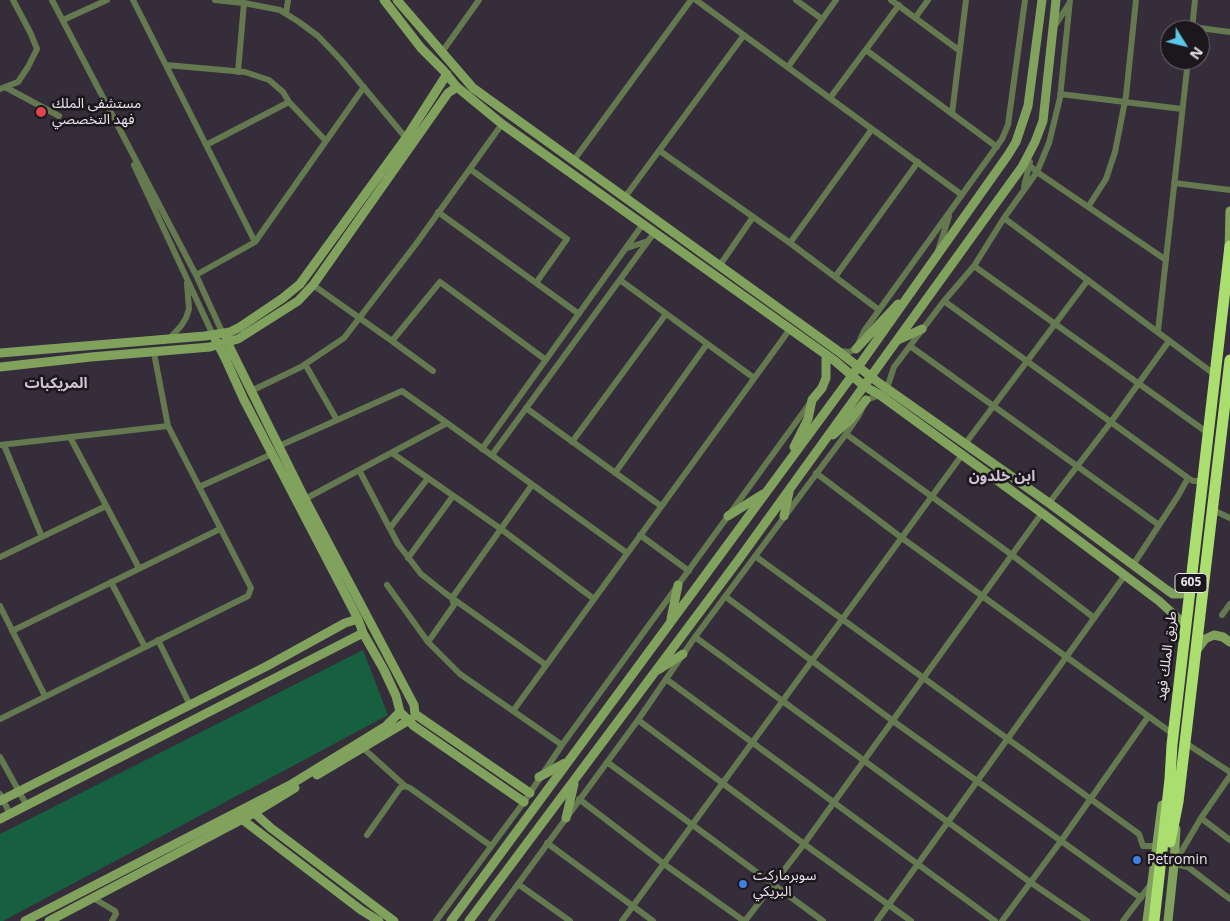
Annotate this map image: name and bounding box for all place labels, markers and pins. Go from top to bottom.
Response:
place label: مستشفى الملك فهد التخصصي [52,96,141,128]
marker: مستشفى الملك فهد التخصصي [34,105,48,119]
place label: Petromin [1147,852,1207,868]
marker: Petromin [1131,854,1143,866]
place label: سوبرماركت البريكي [753,868,816,900]
marker: سوبرماركت البريكي [737,878,749,890]

